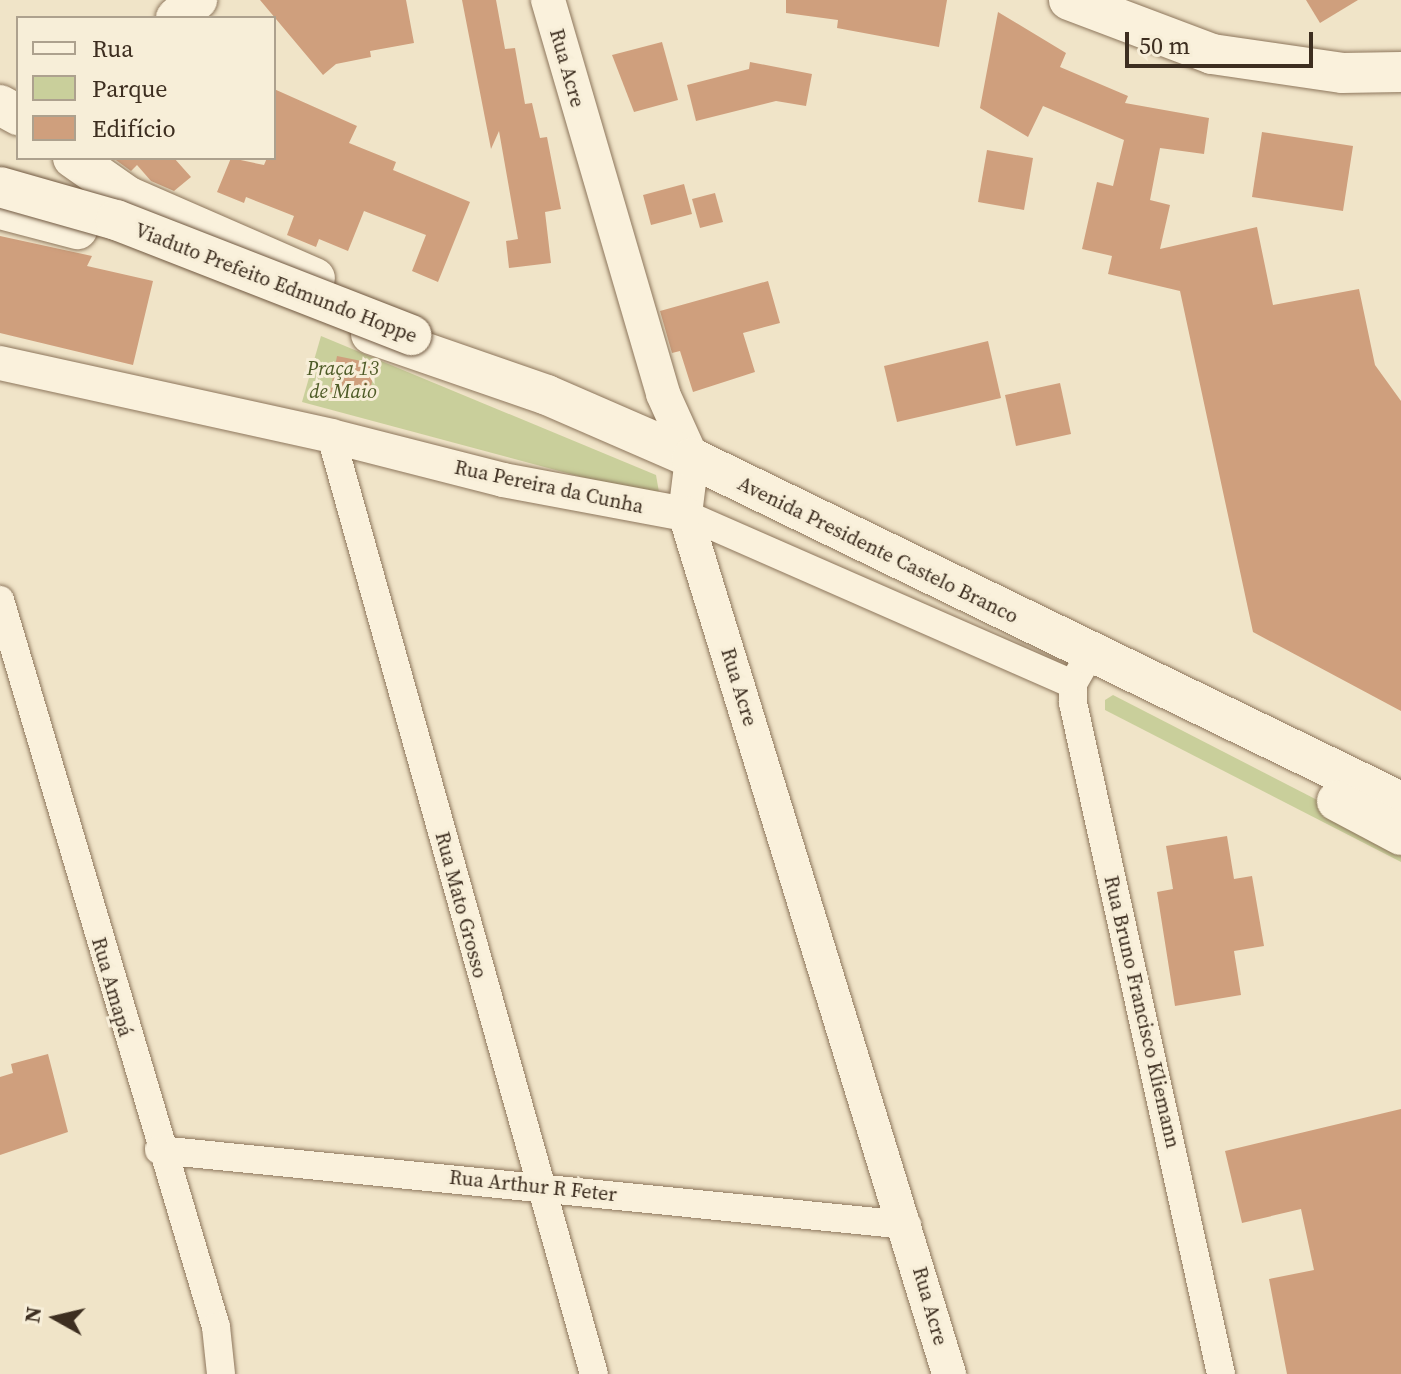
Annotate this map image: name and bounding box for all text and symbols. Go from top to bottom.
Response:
legend [16,16,276,160]
scale bar [1129,16,1317,66]
street label: Rua Acre [544,26,590,110]
text: 50 m [1139,29,1190,62]
text: Rua [92,32,134,65]
text: Parque [92,72,168,105]
text: Edifício [92,112,176,145]
street label: Viaduto Prefeito Edmundo Hoppe [131,218,421,348]
park label: Praça 13 de Maio [307,356,379,403]
street label: Rua Pereira da Cunha [452,455,646,519]
street label: Avenida Presidente Castelo Branco [734,471,1022,629]
street label: Rua Acre [716,645,762,729]
street label: Rua Mato Grosso [430,829,492,981]
street label: Rua Bruno Francisco Kliemann [1099,873,1185,1151]
street label: Rua Amapá [86,935,138,1039]
street label: Rua Arthur R Feter [448,1165,618,1207]
street label: Rua Acre [907,1264,953,1348]
north arrow [16,1278,96,1358]
text: N [16,1305,48,1325]

